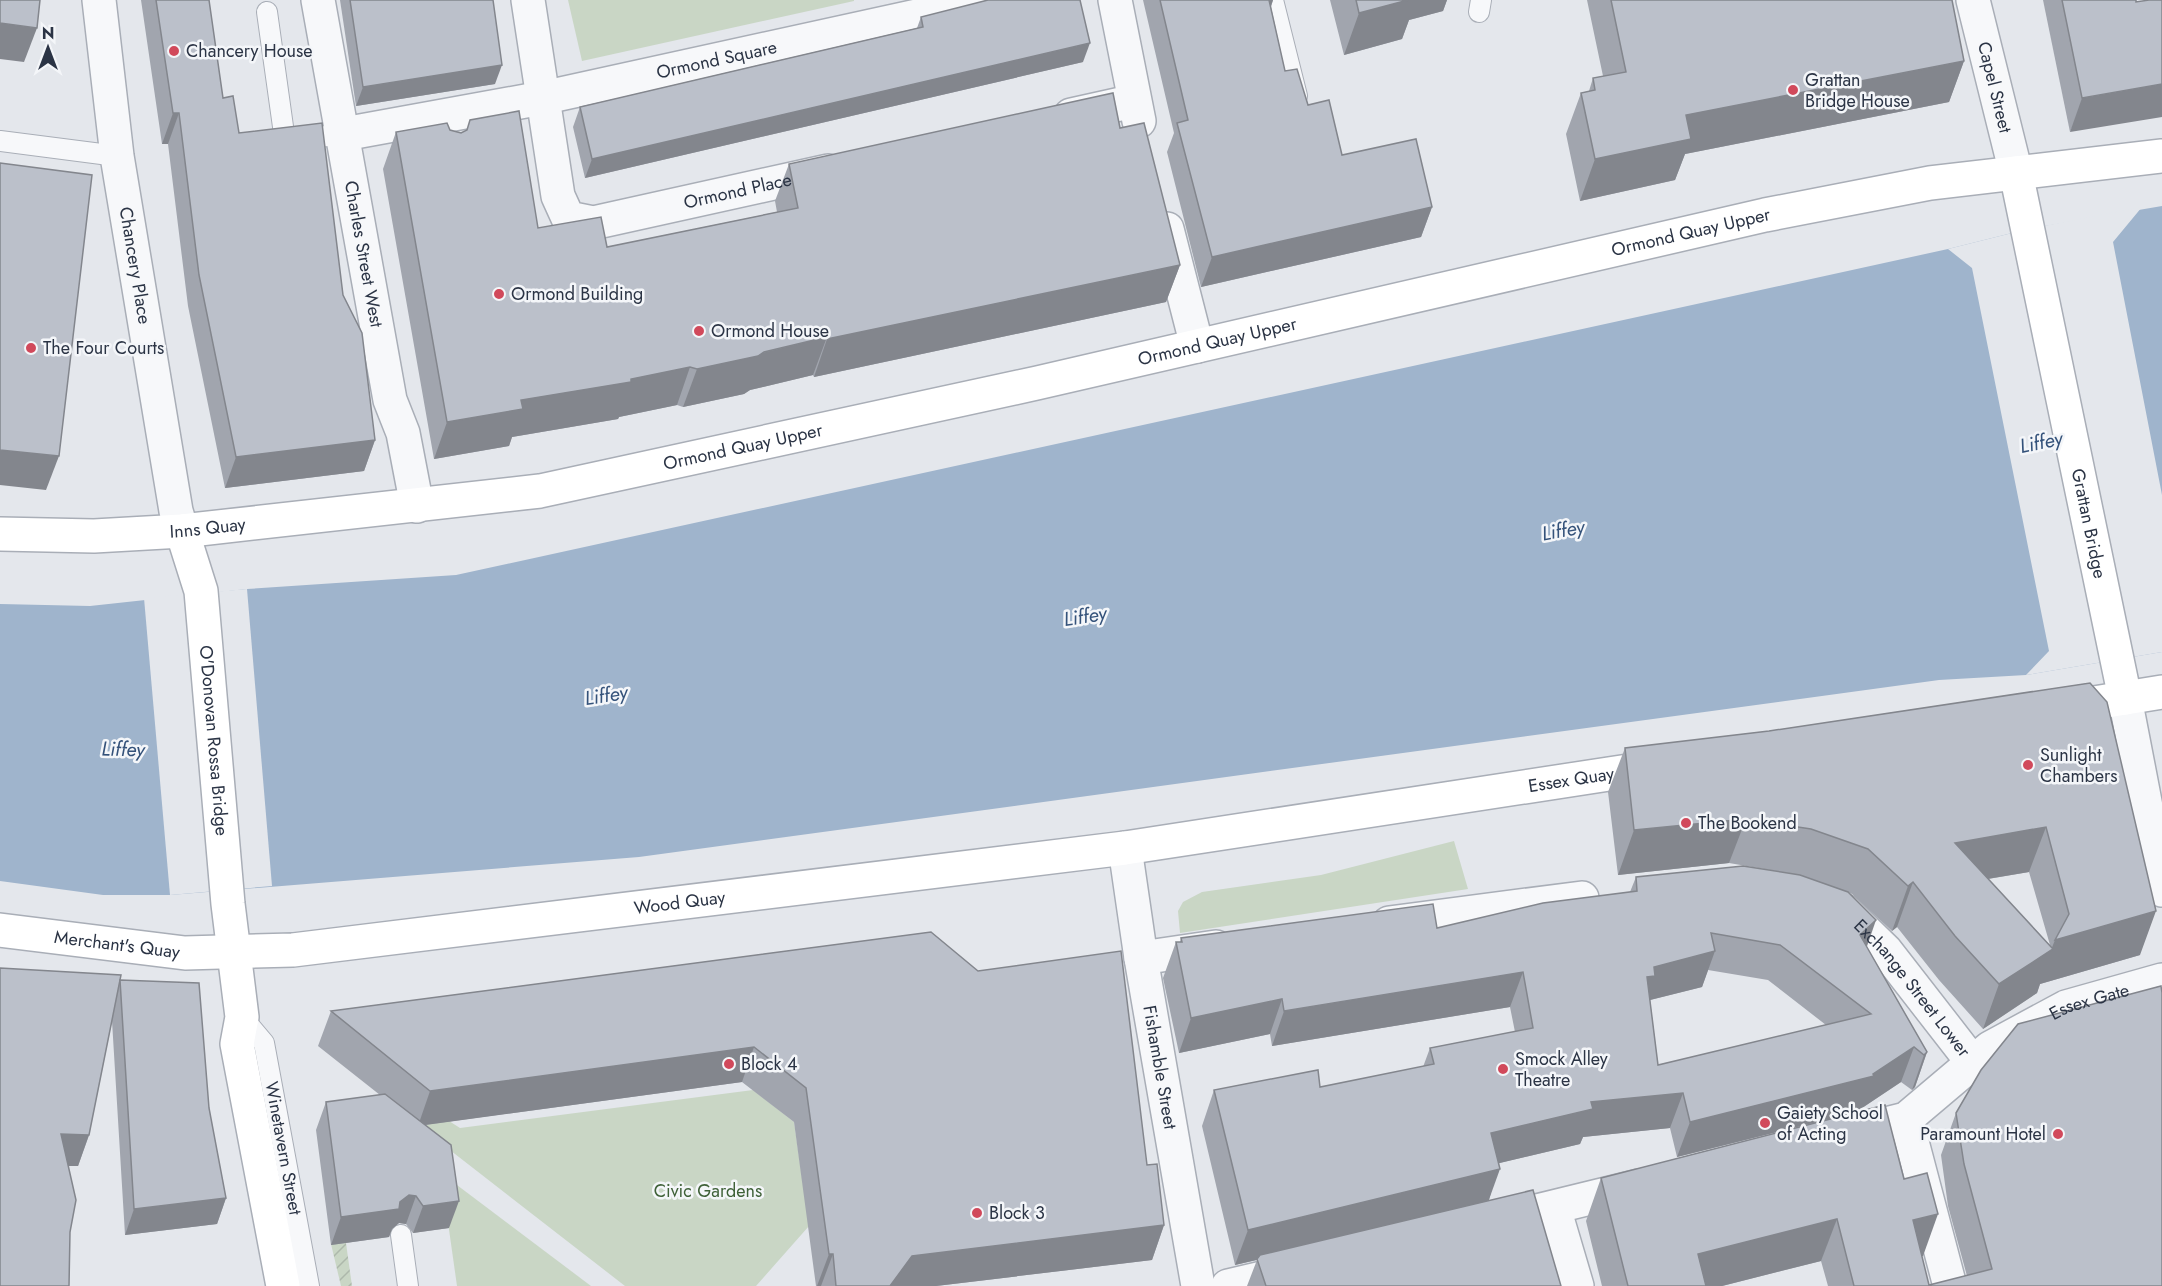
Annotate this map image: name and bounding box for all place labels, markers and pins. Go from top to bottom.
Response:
place label: Chancery House [186,38,312,64]
marker: Chancery House [167,44,181,58]
place label: Grattan Bridge House [1805,67,1910,114]
marker: Grattan Bridge House [1786,83,1800,97]
place label: Ormond Building [511,281,643,307]
marker: Ormond Building [492,287,506,301]
place label: Ormond House [711,318,829,344]
marker: Ormond House [692,324,706,338]
place label: The Four Courts [43,335,164,361]
marker: The Four Courts [24,341,38,355]
place label: Sunlight Chambers [2040,742,2117,789]
marker: Sunlight Chambers [2021,758,2035,772]
place label: The Bookend [1698,810,1797,836]
marker: The Bookend [1679,816,1693,830]
place label: Smock Alley Theatre [1515,1046,1608,1093]
place label: Block 4 [741,1051,797,1077]
marker: Block 4 [722,1057,736,1071]
marker: Smock Alley Theatre [1496,1062,1510,1076]
place label: Gaiety School of Acting [1777,1100,1883,1147]
marker: Gaiety School of Acting [1758,1116,1772,1130]
place label: Paramount Hotel [1920,1121,2046,1147]
marker: Paramount Hotel [2051,1127,2065,1141]
place label: Block 3 [989,1200,1045,1226]
marker: Block 3 [970,1206,984,1220]

